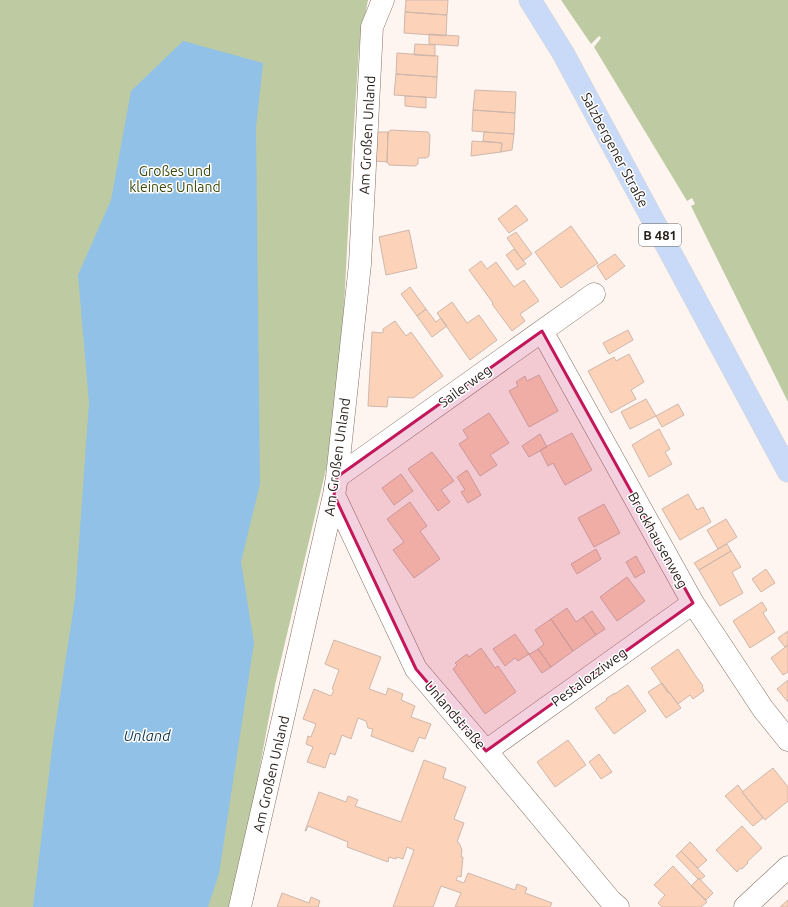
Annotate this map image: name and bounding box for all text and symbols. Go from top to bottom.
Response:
street label: Am Großen Unland [356,75,378,195]
street label: Salzbergener Straße [578,90,652,210]
park label: Großes und kleines Unland [129,163,221,195]
road number: B 481 [639,224,681,246]
street label: Sailerweg [435,361,495,411]
street label: Am Großen Unland [321,397,353,517]
street label: Brockhausenweg [625,489,691,591]
street label: Pestalozziweg [548,644,630,710]
street label: Unlandstraße [421,678,489,752]
street label: Am Großen Unland [250,714,292,834]
water label: Unland [123,727,171,744]

